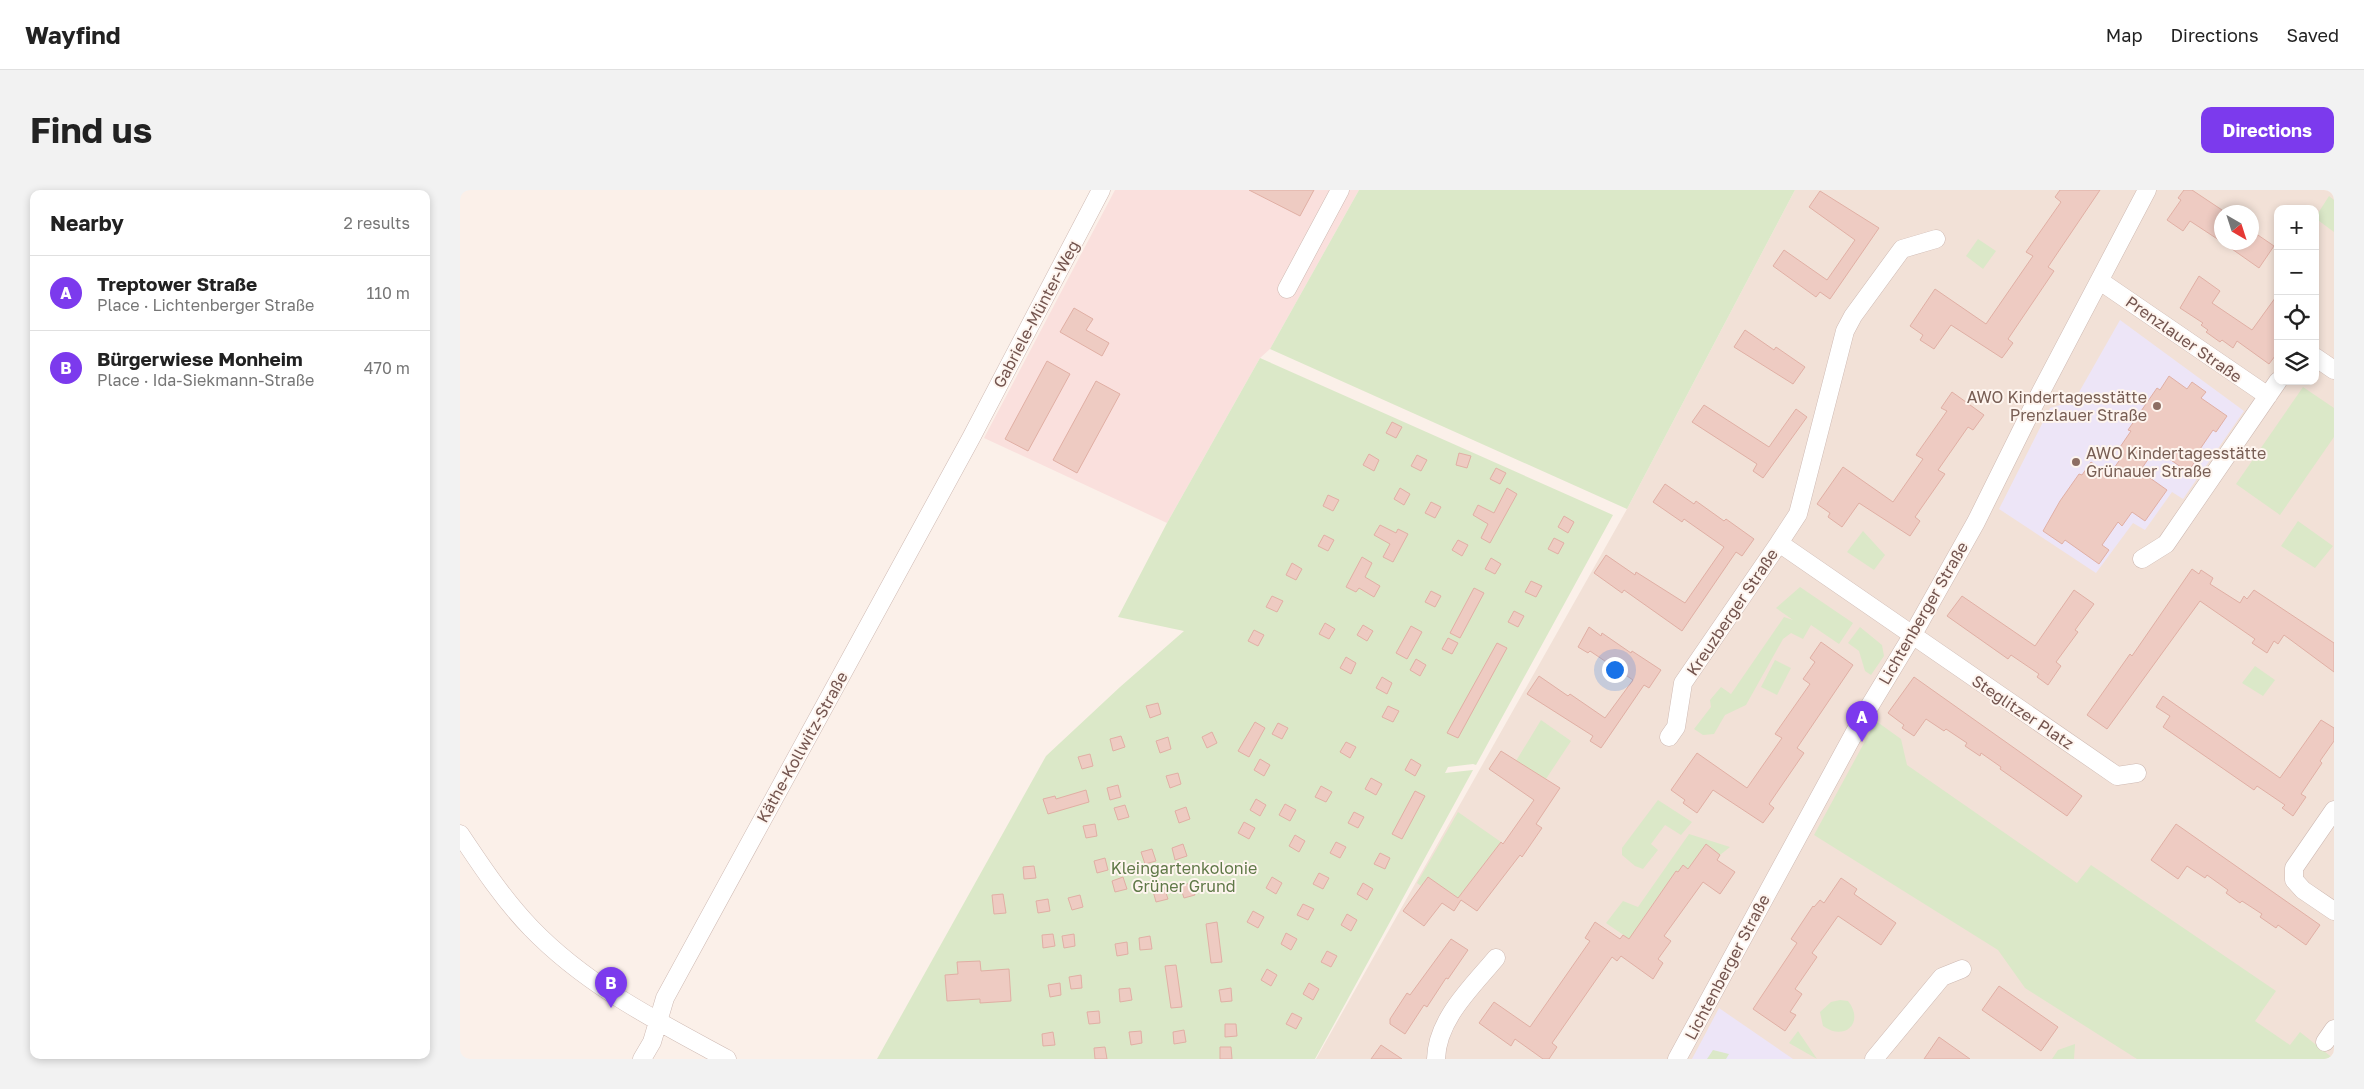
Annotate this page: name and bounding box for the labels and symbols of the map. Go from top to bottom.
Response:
north arrow [2214,205,2259,250]
street label: Gabriele-Münter-Weg [989,237,1083,391]
street label: Prenzlauer Straße [2122,291,2246,387]
place label: AWO Kindertagesstätte Prenzlauer Straße [1967,387,2147,425]
marker: AWO Kindertagesstätte Prenzlauer Straße [2151,400,2163,412]
place label: AWO Kindertagesstätte Grünauer Straße [2086,443,2266,481]
marker: AWO Kindertagesstätte Grünauer Straße [2070,456,2082,468]
street label: Lichtenberger Straße [1874,538,1972,688]
street label: Kreuzberger Straße [1682,545,1782,679]
your location [1602,657,1628,683]
street label: Käthe-Kollwitz-Straße [752,668,852,826]
street label: Steglitzer Platz [1968,671,2078,753]
pin: A [1846,701,1878,742]
park label: Kleingartenkolonie Grüner Grund [1111,858,1257,896]
street label: Lichtenberger Straße [1680,891,1774,1043]
pin: B [595,967,627,1008]

